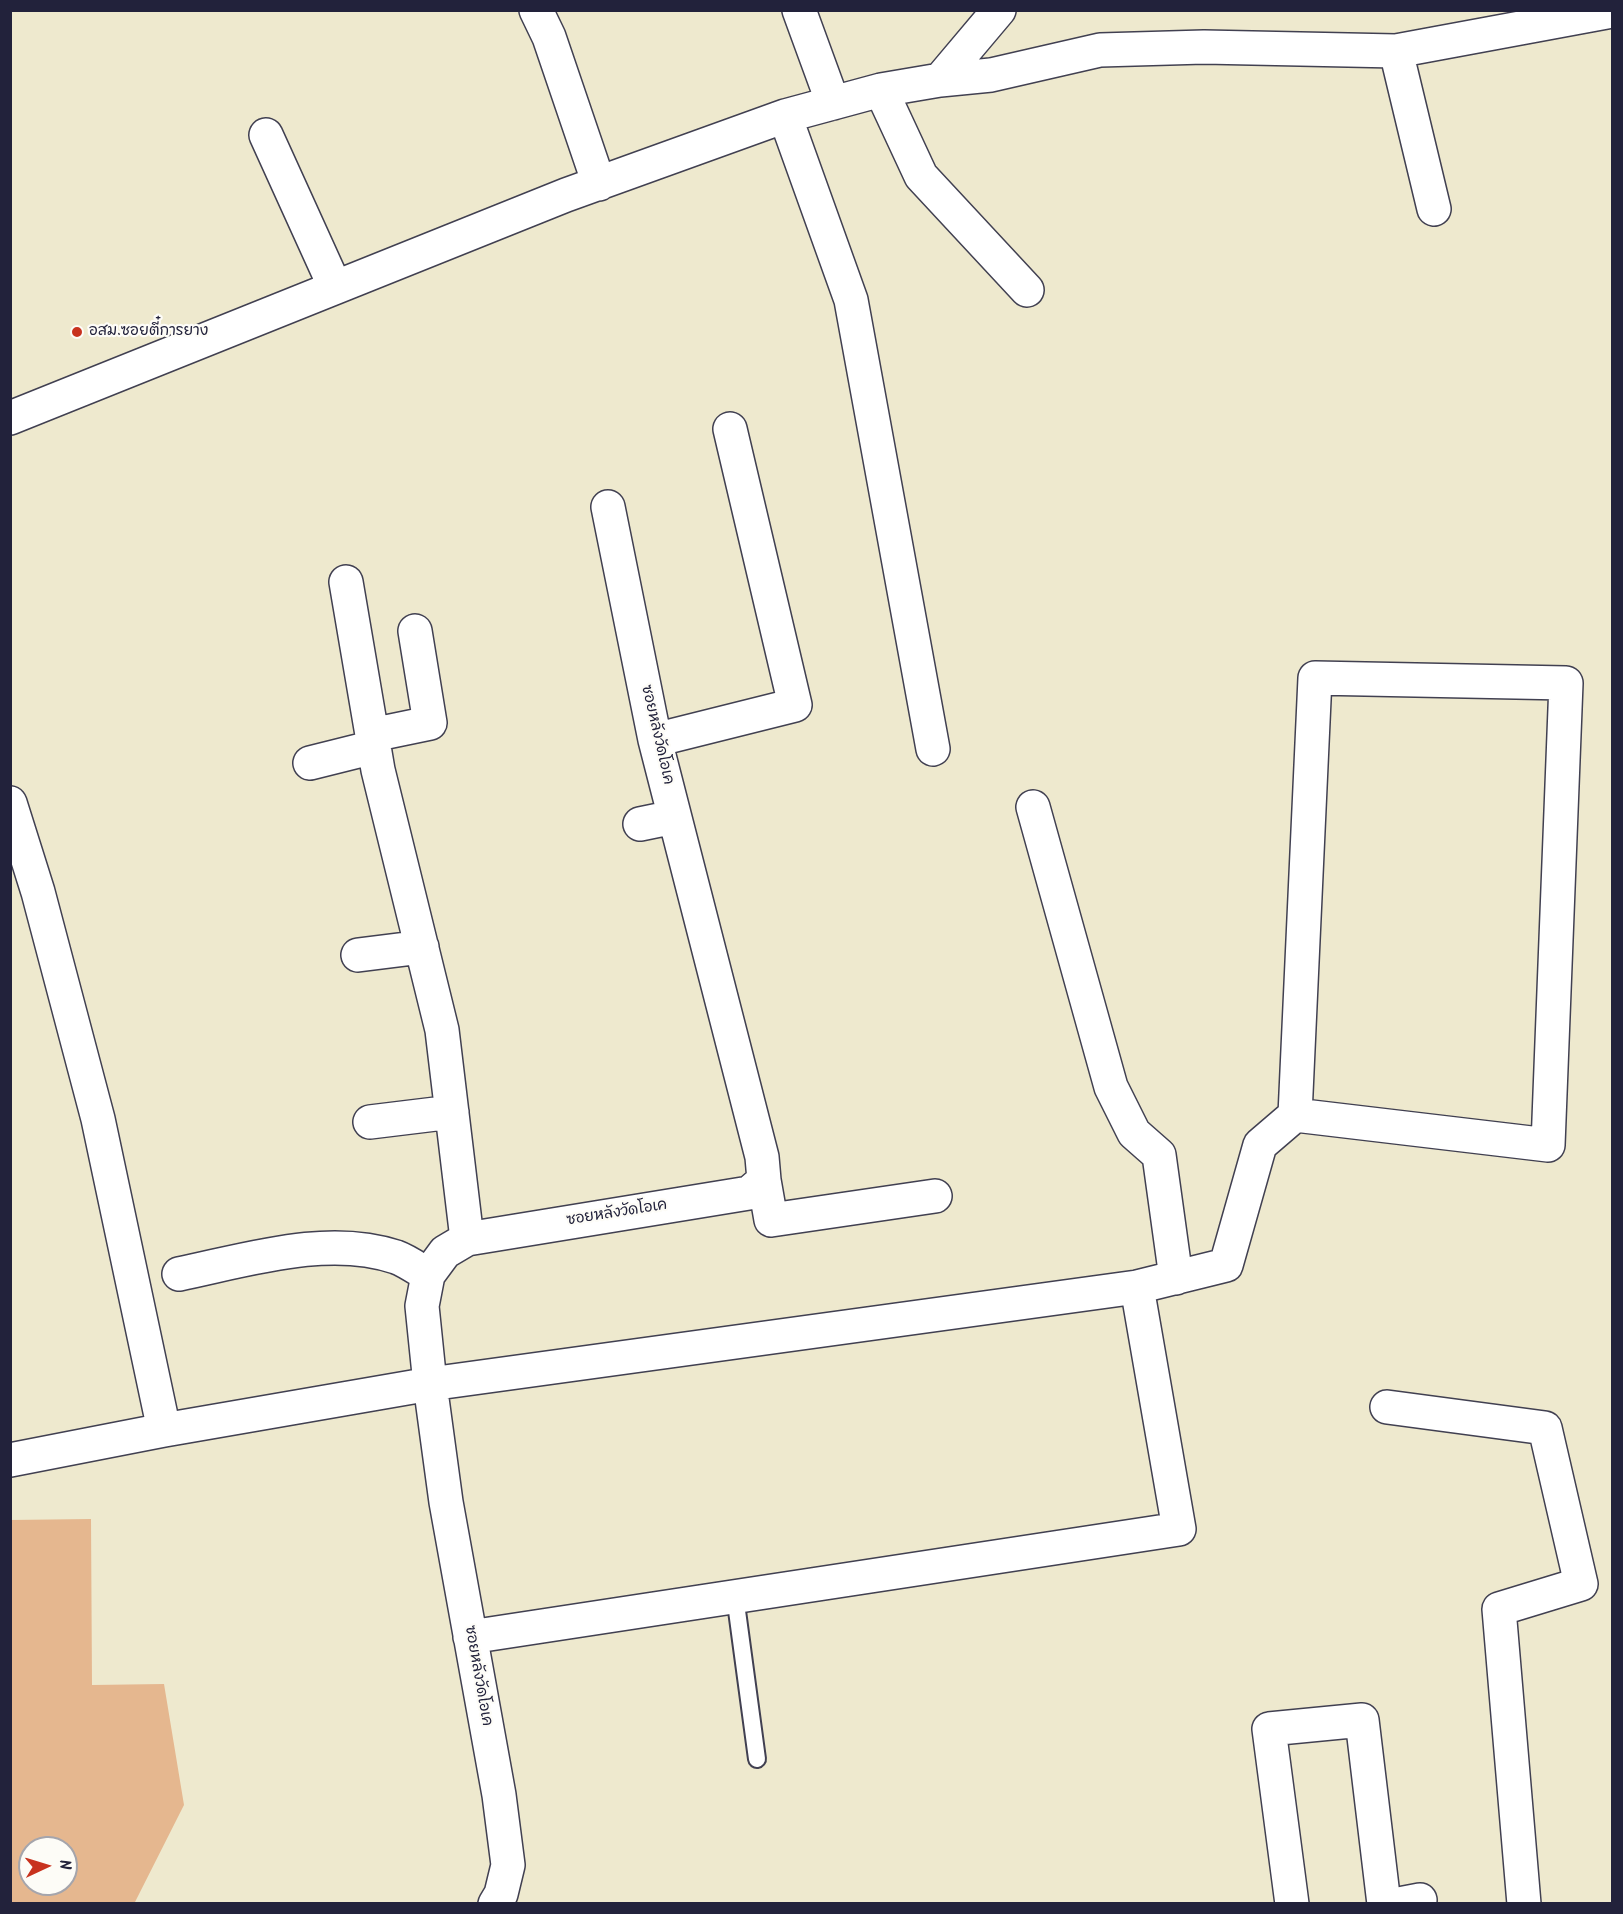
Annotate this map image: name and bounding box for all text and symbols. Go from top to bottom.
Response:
place label: อสม.ซอยตี๋การยาง [89,323,208,341]
marker: อสม.ซอยตี๋การยาง [70,325,84,339]
street label: ซอยหลังวัดโอเค [636,683,676,787]
street label: ซอยหลังวัดโอเค [565,1197,669,1231]
street label: ซอยหลังวัดโอเค [459,1624,495,1728]
north arrow [18,1836,78,1896]
text: N [52,1859,77,1871]

